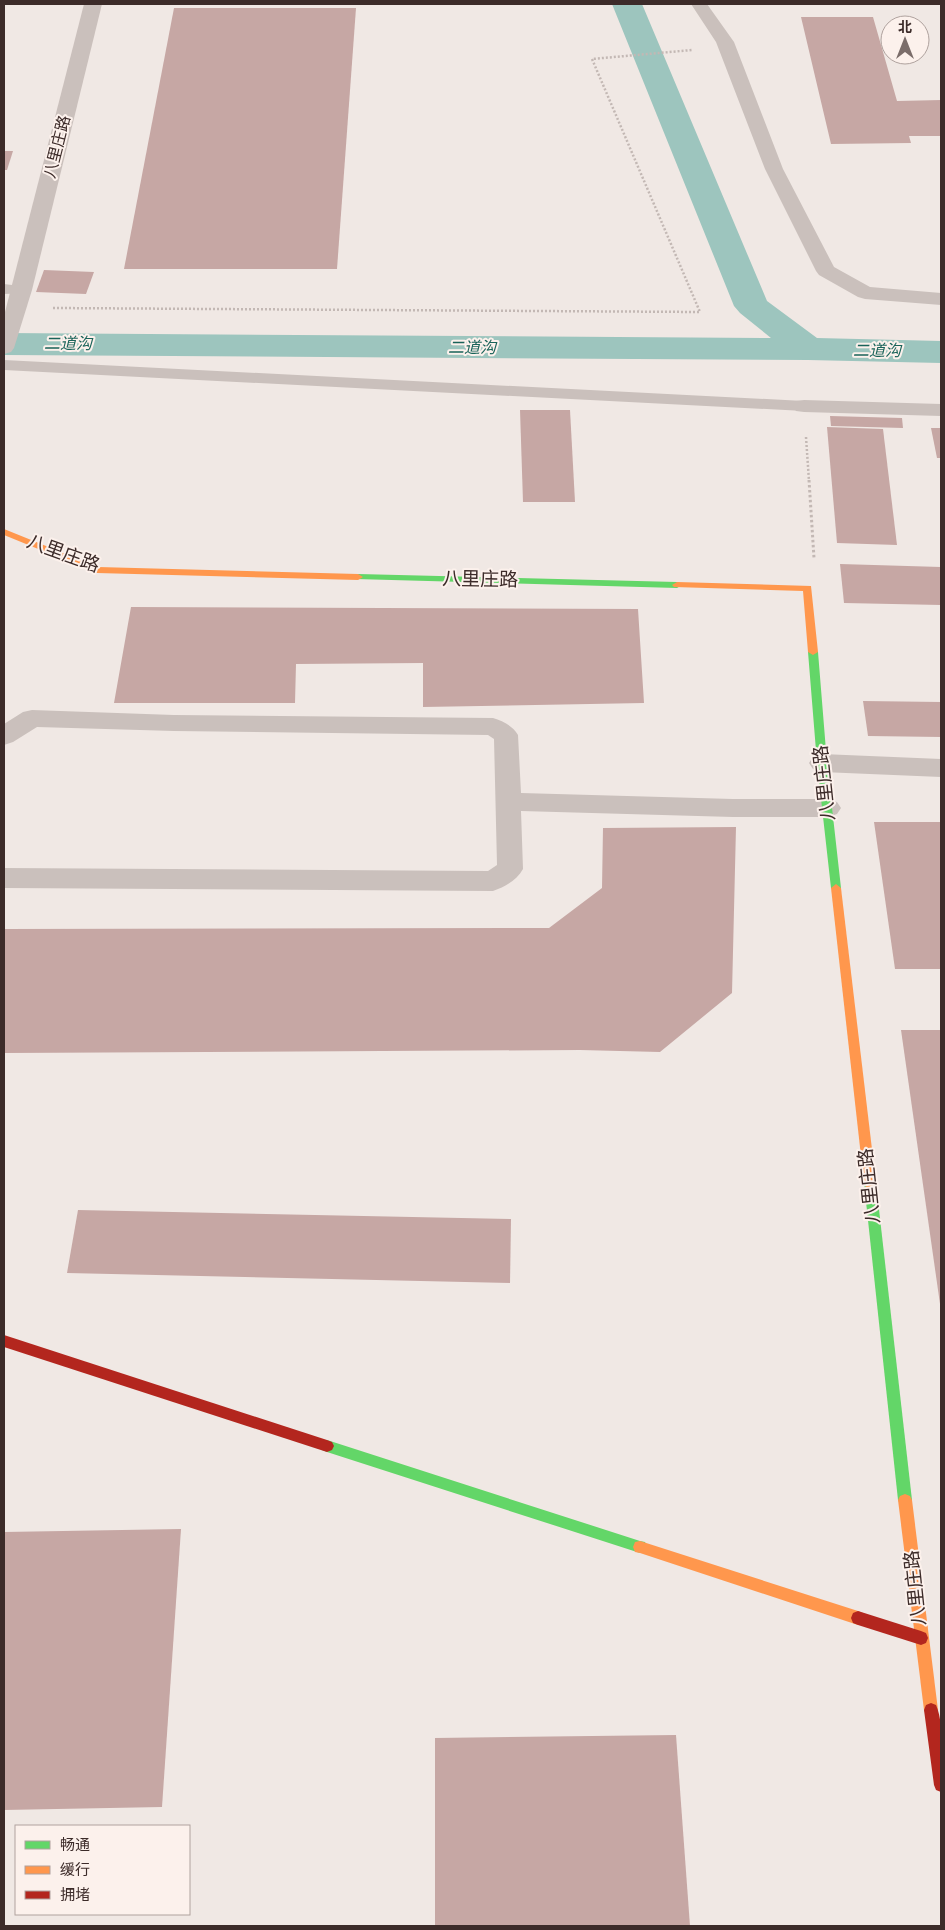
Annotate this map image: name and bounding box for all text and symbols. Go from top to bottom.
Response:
north arrow [880,15,930,65]
text: 北 [898,19,912,36]
street label: 八里庄路 [41,114,75,180]
water label: 二道沟 [44,335,94,354]
water label: 二道沟 [448,339,498,358]
water label: 二道沟 [853,342,903,361]
street label: 八里庄路 [23,530,103,578]
street label: 八里庄路 [442,568,518,592]
street label: 八里庄路 [810,744,840,822]
street label: 八里庄路 [855,1147,885,1225]
street label: 八里庄路 [901,1549,931,1627]
legend [15,1825,190,1915]
text: 畅通 [60,1836,90,1855]
text: 缓行 [60,1861,90,1880]
text: 拥堵 [60,1886,90,1905]

